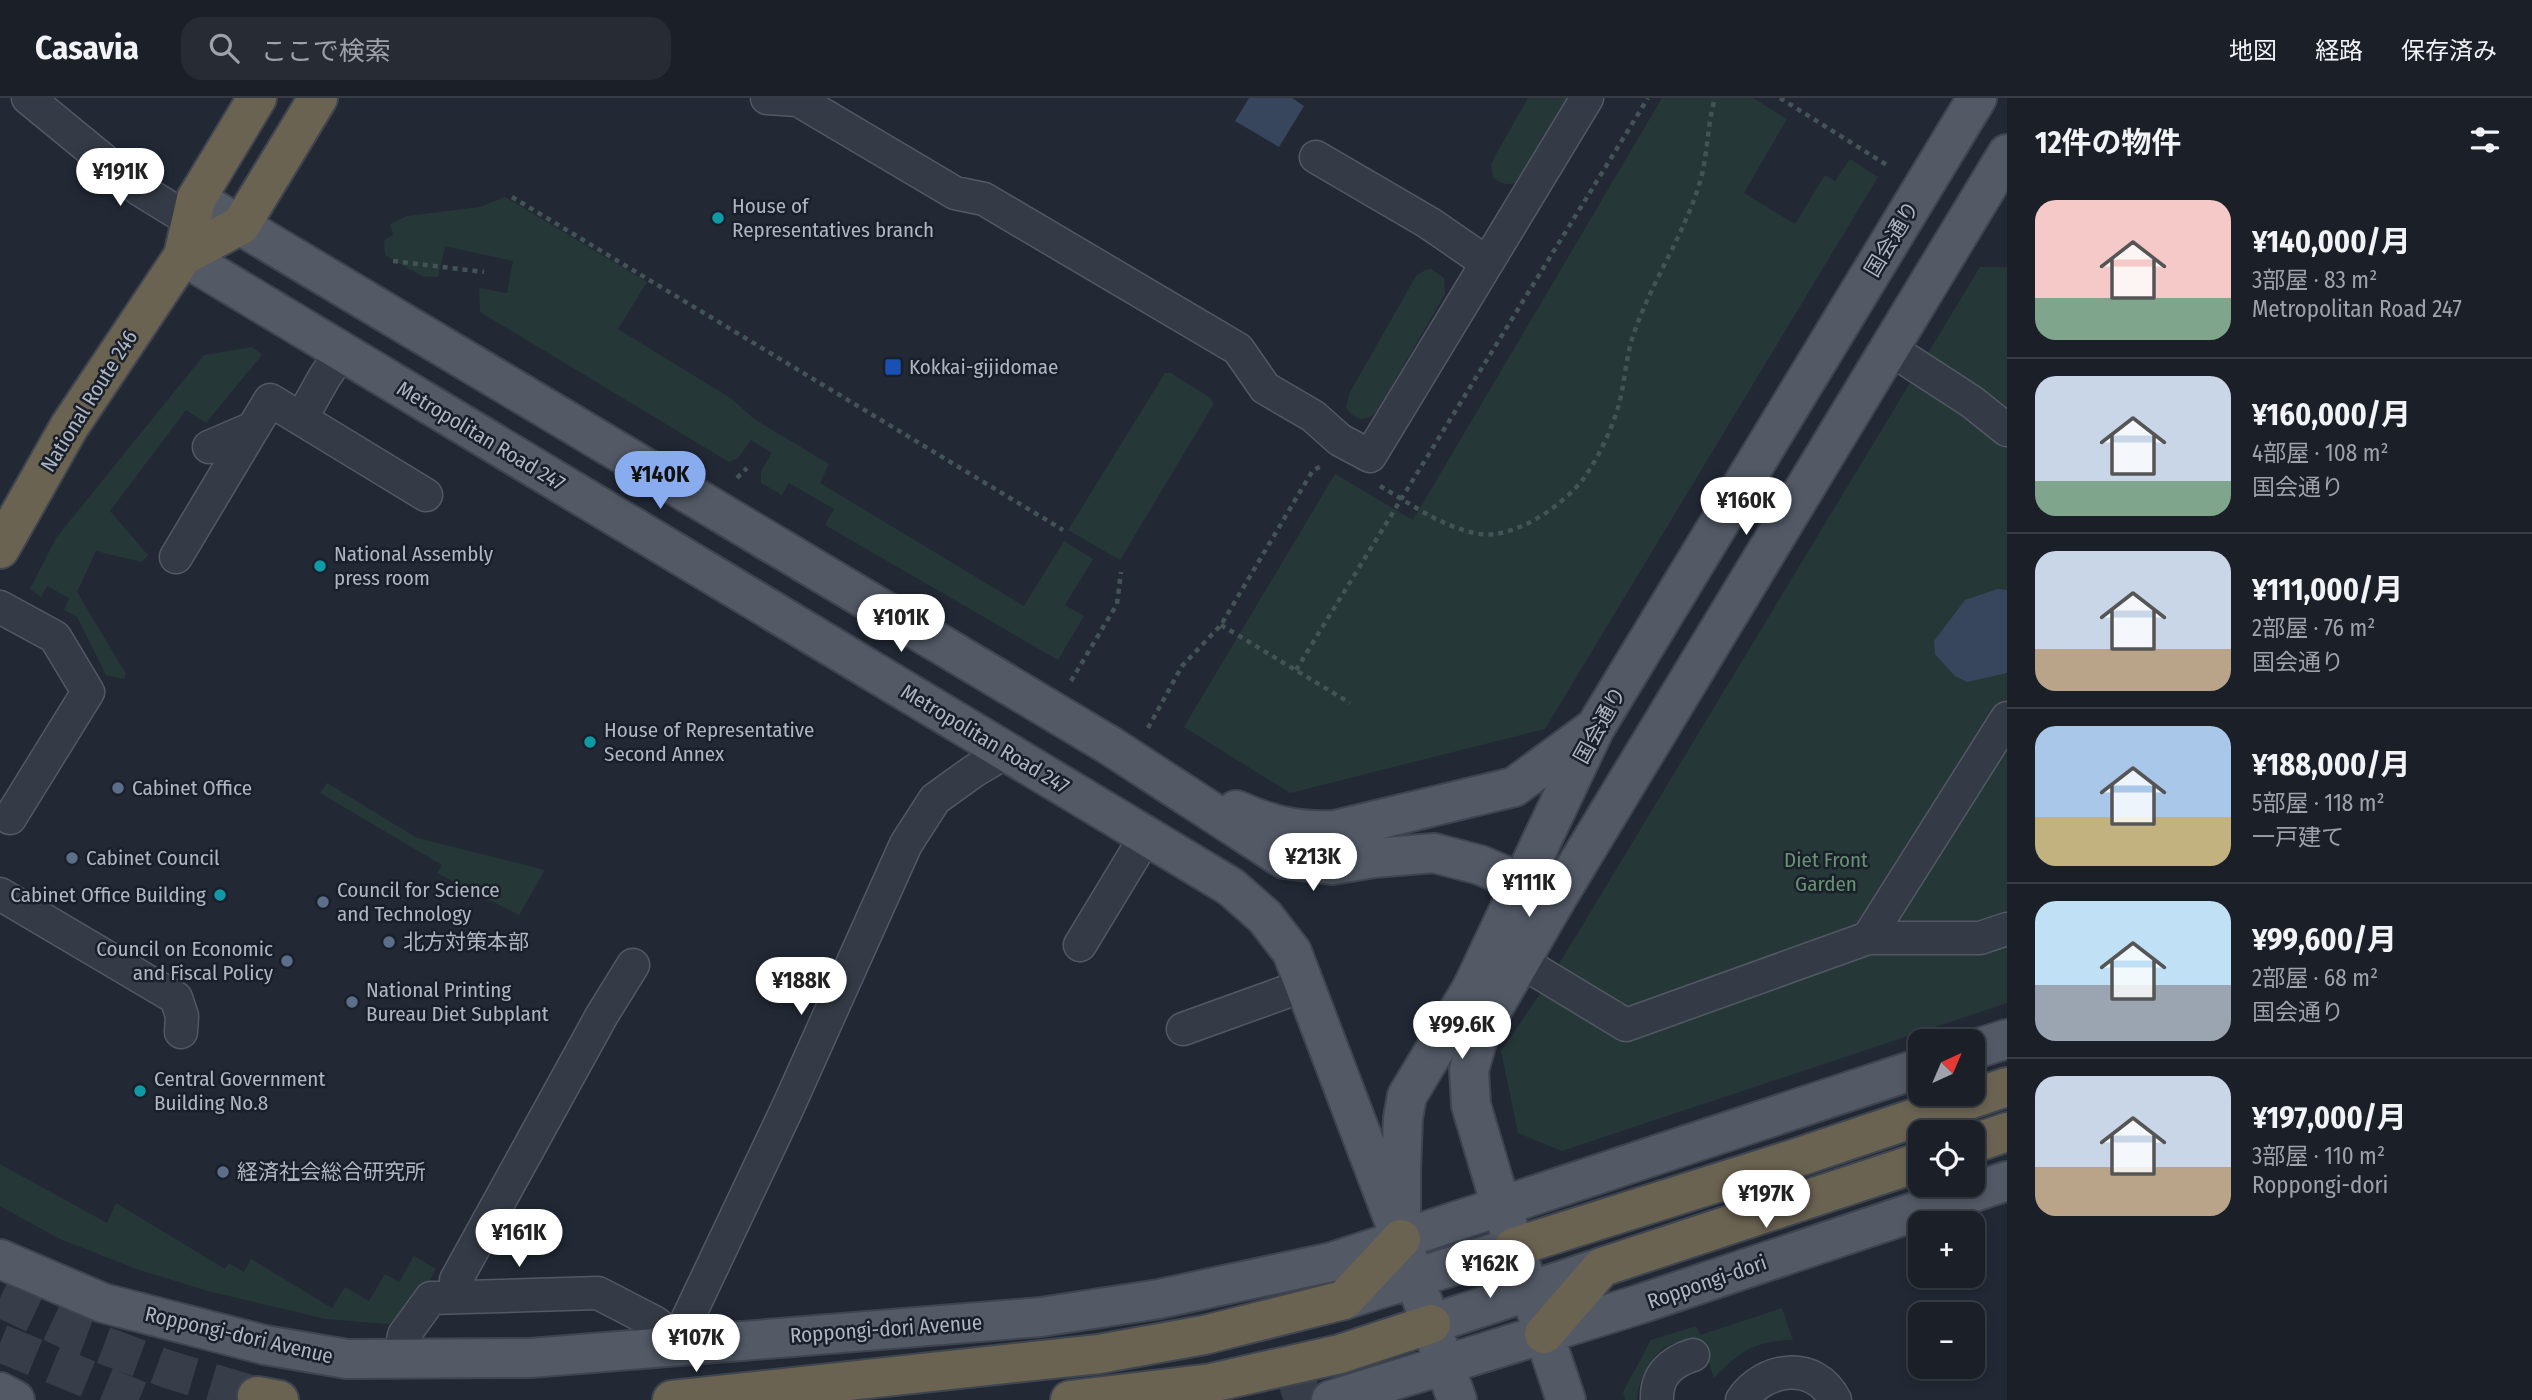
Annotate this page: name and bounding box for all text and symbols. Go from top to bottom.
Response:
search box [181,17,671,80]
text: Casavia [35,28,139,68]
icon: search [205,29,243,67]
text: ここで検索 [261,36,391,67]
text: 地図 [2229,37,2277,65]
text: 経路 [2315,37,2363,65]
text: 保存済み [2401,37,2497,65]
icon: filters [2466,121,2504,159]
text: 12件の物件 [2035,125,2182,161]
pin: ¥191K [71,148,169,208]
text: ¥191K [92,157,148,185]
place label: House of Representatives branch [732,193,934,243]
street label: 国会通り [1859,196,1925,282]
marker: House of Representatives branch [710,210,726,226]
text: ¥140,000/月 [2252,224,2411,260]
icon: home [2091,228,2175,312]
text: 3部屋 · 83 m² [2252,266,2377,294]
text: Metropolitan Road 247 [2252,295,2462,323]
street label: National Route 246 [35,325,143,477]
place label: Kokkai-gijidomae [909,354,1058,380]
marker: Kokkai-gijidomae [883,357,903,377]
street label: Metropolitan Road 247 [392,376,570,496]
text: ¥160,000/月 [2252,397,2411,433]
icon: home [2091,404,2175,488]
text: 4部屋 · 108 m² [2252,439,2389,467]
pin: ¥140K [611,452,709,511]
text: ¥140K [631,460,689,488]
text: 国会通り [2252,473,2344,501]
pin: ¥160K [1697,478,1795,537]
text: ¥160K [1717,486,1775,514]
place label: National Assembly press room [334,541,494,591]
marker: National Assembly press room [312,558,328,574]
text: ¥111,000/月 [2252,572,2403,608]
icon: home [2091,579,2175,663]
pin: ¥101K [852,594,950,654]
text: ¥101K [873,603,929,631]
text: 2部屋 · 76 m² [2252,614,2375,642]
text: 国会通り [2252,648,2344,676]
street label: Metropolitan Road 247 [896,679,1074,799]
street label: 国会通り [1568,682,1632,768]
place label: House of Representative Second Annex [604,717,814,767]
marker: House of Representative Second Annex [582,734,598,750]
text: ¥188,000/月 [2252,747,2411,783]
icon: home [2091,754,2175,838]
place label: Cabinet Office [132,775,252,801]
marker: Cabinet Office [110,780,126,796]
text: 5部屋 · 118 m² [2252,789,2385,817]
text: 一戸建て [2252,823,2344,851]
pin: ¥213K [1264,834,1362,893]
text: ¥213K [1285,842,1341,870]
place label: Cabinet Council [86,845,220,871]
park label: Diet Front Garden [1784,847,1868,897]
marker: Cabinet Council [64,850,80,866]
pin: ¥111K [1480,860,1578,919]
text: ¥111K [1503,868,1555,896]
place label: Council for Science and Technology [337,877,500,927]
place label: Cabinet Office Building [10,882,206,908]
marker: Cabinet Office Building [212,887,228,903]
marker: Council for Science and Technology [315,894,331,910]
text: ¥99,600/月 [2252,922,2397,958]
place label: 北方対策本部 [403,929,529,955]
icon: home [2091,929,2175,1013]
marker: 北方対策本部 [381,934,397,950]
place label: Council on Economic and Fiscal Policy [96,936,274,986]
marker: Council on Economic and Fiscal Policy [279,953,295,969]
pin: ¥188K [752,958,850,1017]
text: 2部屋 · 68 m² [2252,964,2378,992]
text: ¥188K [772,966,830,994]
place label: National Printing Bureau Diet Subplant [366,977,549,1027]
marker: National Printing Bureau Diet Subplant [344,994,360,1010]
text: 国会通り [2252,998,2344,1026]
pin: ¥99.6K [1405,1002,1519,1061]
text: ¥99.6K [1429,1010,1495,1038]
north arrow [1908,1029,1984,1106]
map controls [1908,1029,1985,1379]
place label: Central Government Building No.8 [154,1066,325,1116]
marker: Central Government Building No.8 [132,1083,148,1099]
text: ¥197,000/月 [2252,1100,2407,1136]
icon: home [2091,1104,2175,1188]
button: locate [1908,1120,1985,1197]
text: 3部屋 · 110 m² [2252,1142,2385,1170]
place label: 経済社会総合研究所 [237,1159,426,1185]
marker: 経済社会総合研究所 [215,1164,231,1180]
pin: ¥197K [1717,1170,1815,1230]
text: Roppongi-dori [2252,1171,2388,1199]
text: ¥197K [1738,1179,1794,1207]
pin: ¥161K [470,1210,568,1269]
button: + [1908,1211,1985,1288]
text: ¥161K [492,1218,546,1246]
pin: ¥162K [1441,1240,1539,1300]
text: ¥162K [1462,1249,1518,1277]
street label: Roppongi-dori [1644,1249,1770,1315]
street label: Roppongi-dori Avenue [142,1301,336,1369]
button: − [1908,1302,1985,1379]
street label: Roppongi-dori Avenue [789,1309,983,1349]
pin: ¥107K [647,1314,745,1374]
text: ¥107K [668,1323,724,1351]

